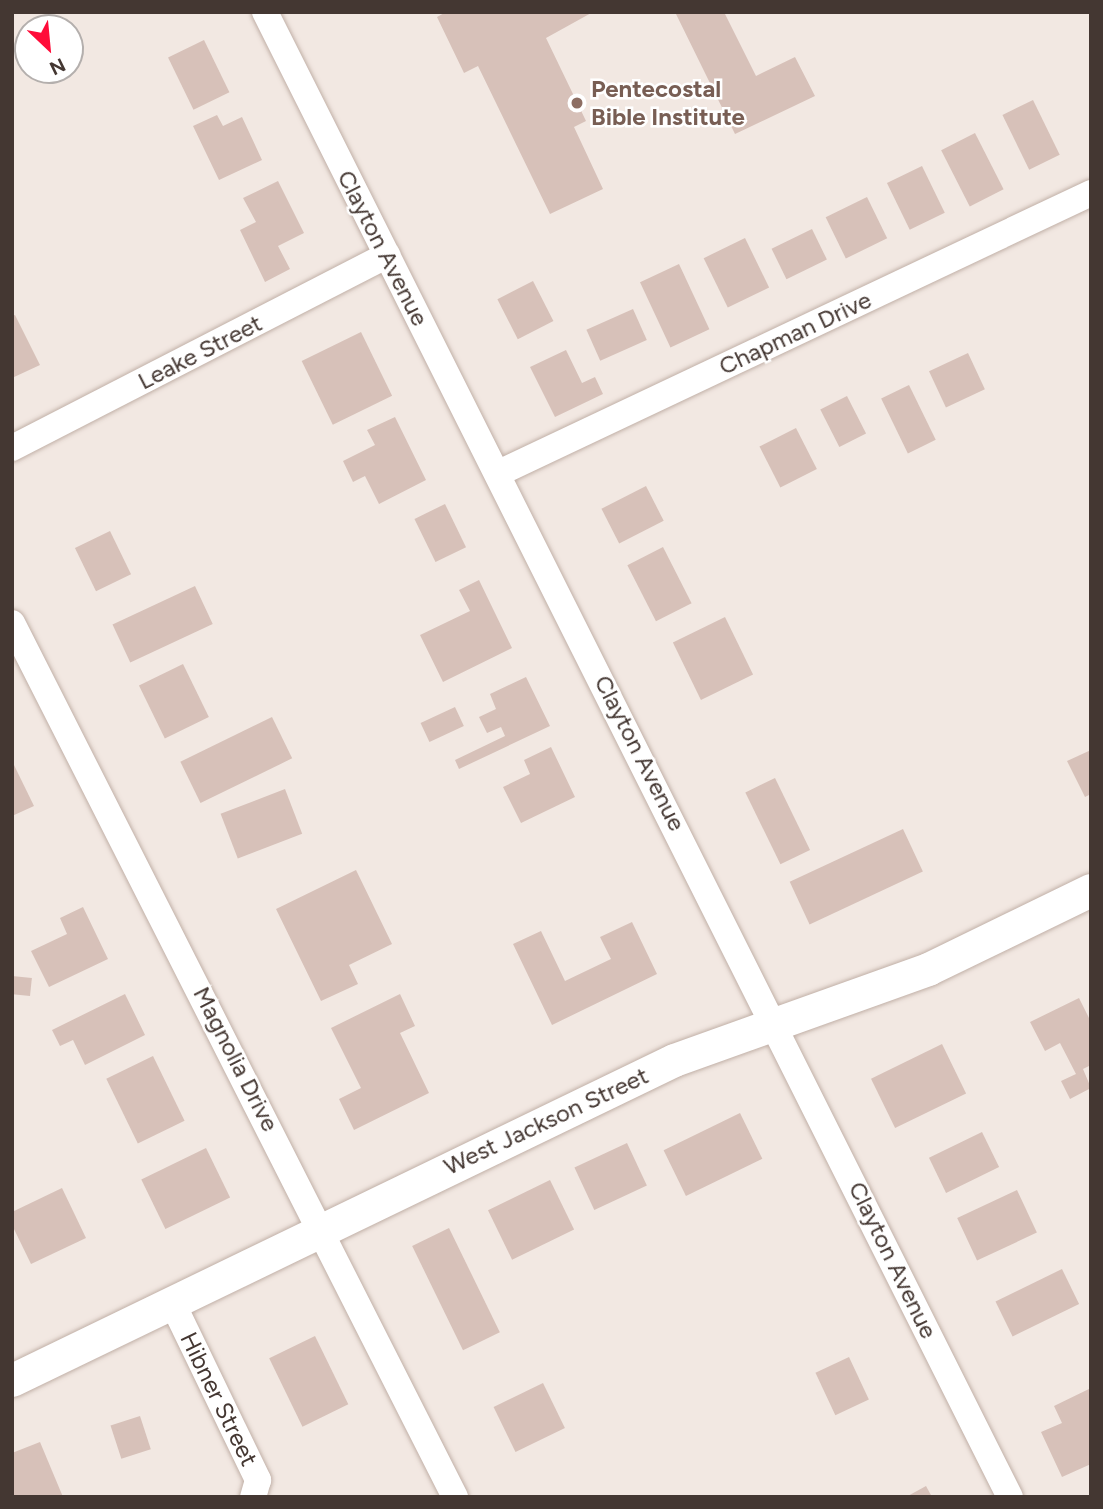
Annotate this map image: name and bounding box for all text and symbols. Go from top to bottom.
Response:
north arrow [14,14,84,84]
text: N [46,53,69,80]
place label: Pentecostal Bible Institute [591,75,745,131]
marker: Pentecostal Bible Institute [569,95,585,111]
street label: Clayton Avenue [331,165,435,331]
street label: Chapman Drive [714,285,876,381]
street label: Leake Street [133,308,267,396]
street label: Clayton Avenue [588,670,692,836]
street label: Magnolia Drive [187,982,285,1136]
street label: West Jackson Street [439,1061,653,1181]
street label: Clayton Avenue [843,1177,943,1343]
street label: Hibner Street [174,1327,264,1471]

